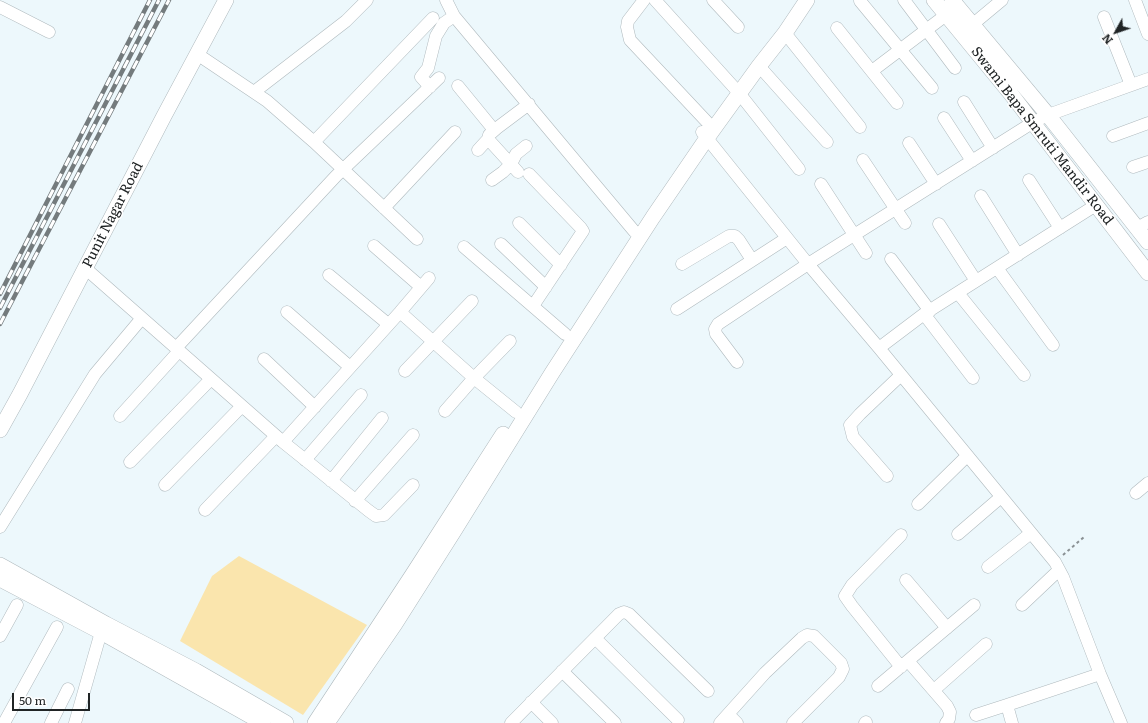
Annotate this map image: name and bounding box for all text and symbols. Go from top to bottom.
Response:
north arrow [1096,12,1136,52]
text: N [1098,31,1116,48]
street label: Swami Bapa Smruti Mandir Road [967,44,1117,228]
street label: Punit Nagar Road [79,159,147,271]
scale bar [14,685,92,711]
text: 50 m [19,691,46,709]

